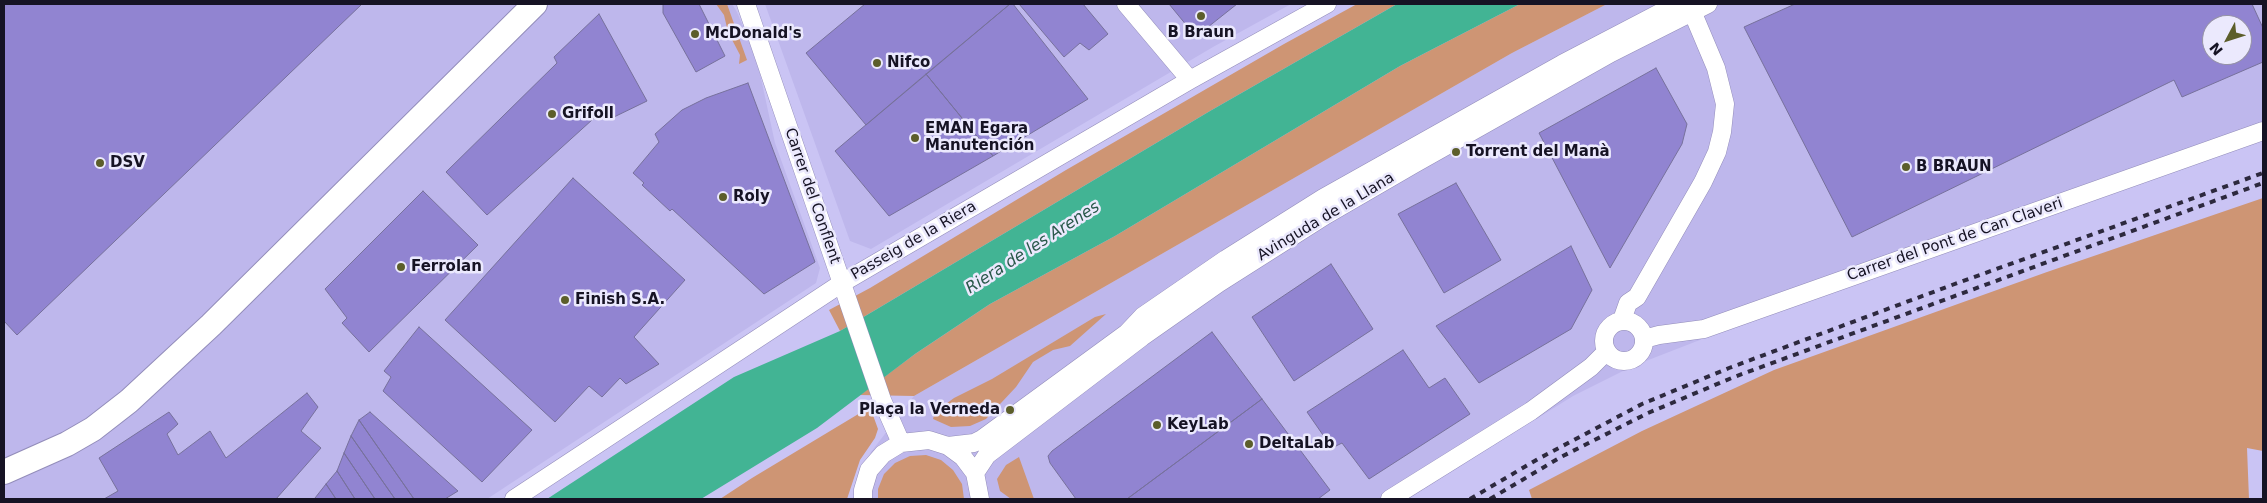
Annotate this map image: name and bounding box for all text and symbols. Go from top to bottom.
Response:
marker: B Braun [1195,10,1207,22]
north arrow [2202,15,2252,65]
place label: B Braun [1168,24,1234,42]
place label: McDonald's [705,25,802,43]
marker: McDonald's [689,28,701,40]
text: N [2206,39,2226,59]
place label: Nifco [887,54,930,72]
marker: Nifco [871,57,883,69]
place label: Grifoll [562,105,614,123]
marker: Grifoll [546,108,558,120]
place label: EMAN Egara Manutención [925,120,1034,155]
street label: Carrer del Conflent [780,126,844,266]
marker: EMAN Egara Manutención [909,132,921,144]
place label: Torrent del Manà [1466,143,1610,161]
marker: Torrent del Manà [1450,146,1462,158]
place label: DSV [110,154,145,172]
marker: DSV [94,157,106,169]
place label: B BRAUN [1916,158,1992,176]
marker: B BRAUN [1900,161,1912,173]
street label: Avinguda de la Llana [1254,169,1398,265]
place label: Roly [733,188,770,206]
marker: Roly [717,191,729,203]
street label: Carrer del Pont de Can Claveri [1845,195,2065,285]
street label: Passeig de la Riera [848,198,980,284]
water label: Riera de les Arenes [963,198,1103,298]
place label: Ferrolan [411,258,482,276]
marker: Ferrolan [395,261,407,273]
place label: Finish S.A. [575,291,665,309]
marker: Finish S.A. [559,294,571,306]
place label: Plaça la Verneda [859,401,1000,419]
marker: Plaça la Verneda [1004,404,1016,416]
place label: KeyLab [1167,416,1229,434]
marker: KeyLab [1151,419,1163,431]
place label: DeltaLab [1259,435,1334,453]
marker: DeltaLab [1243,438,1255,450]

